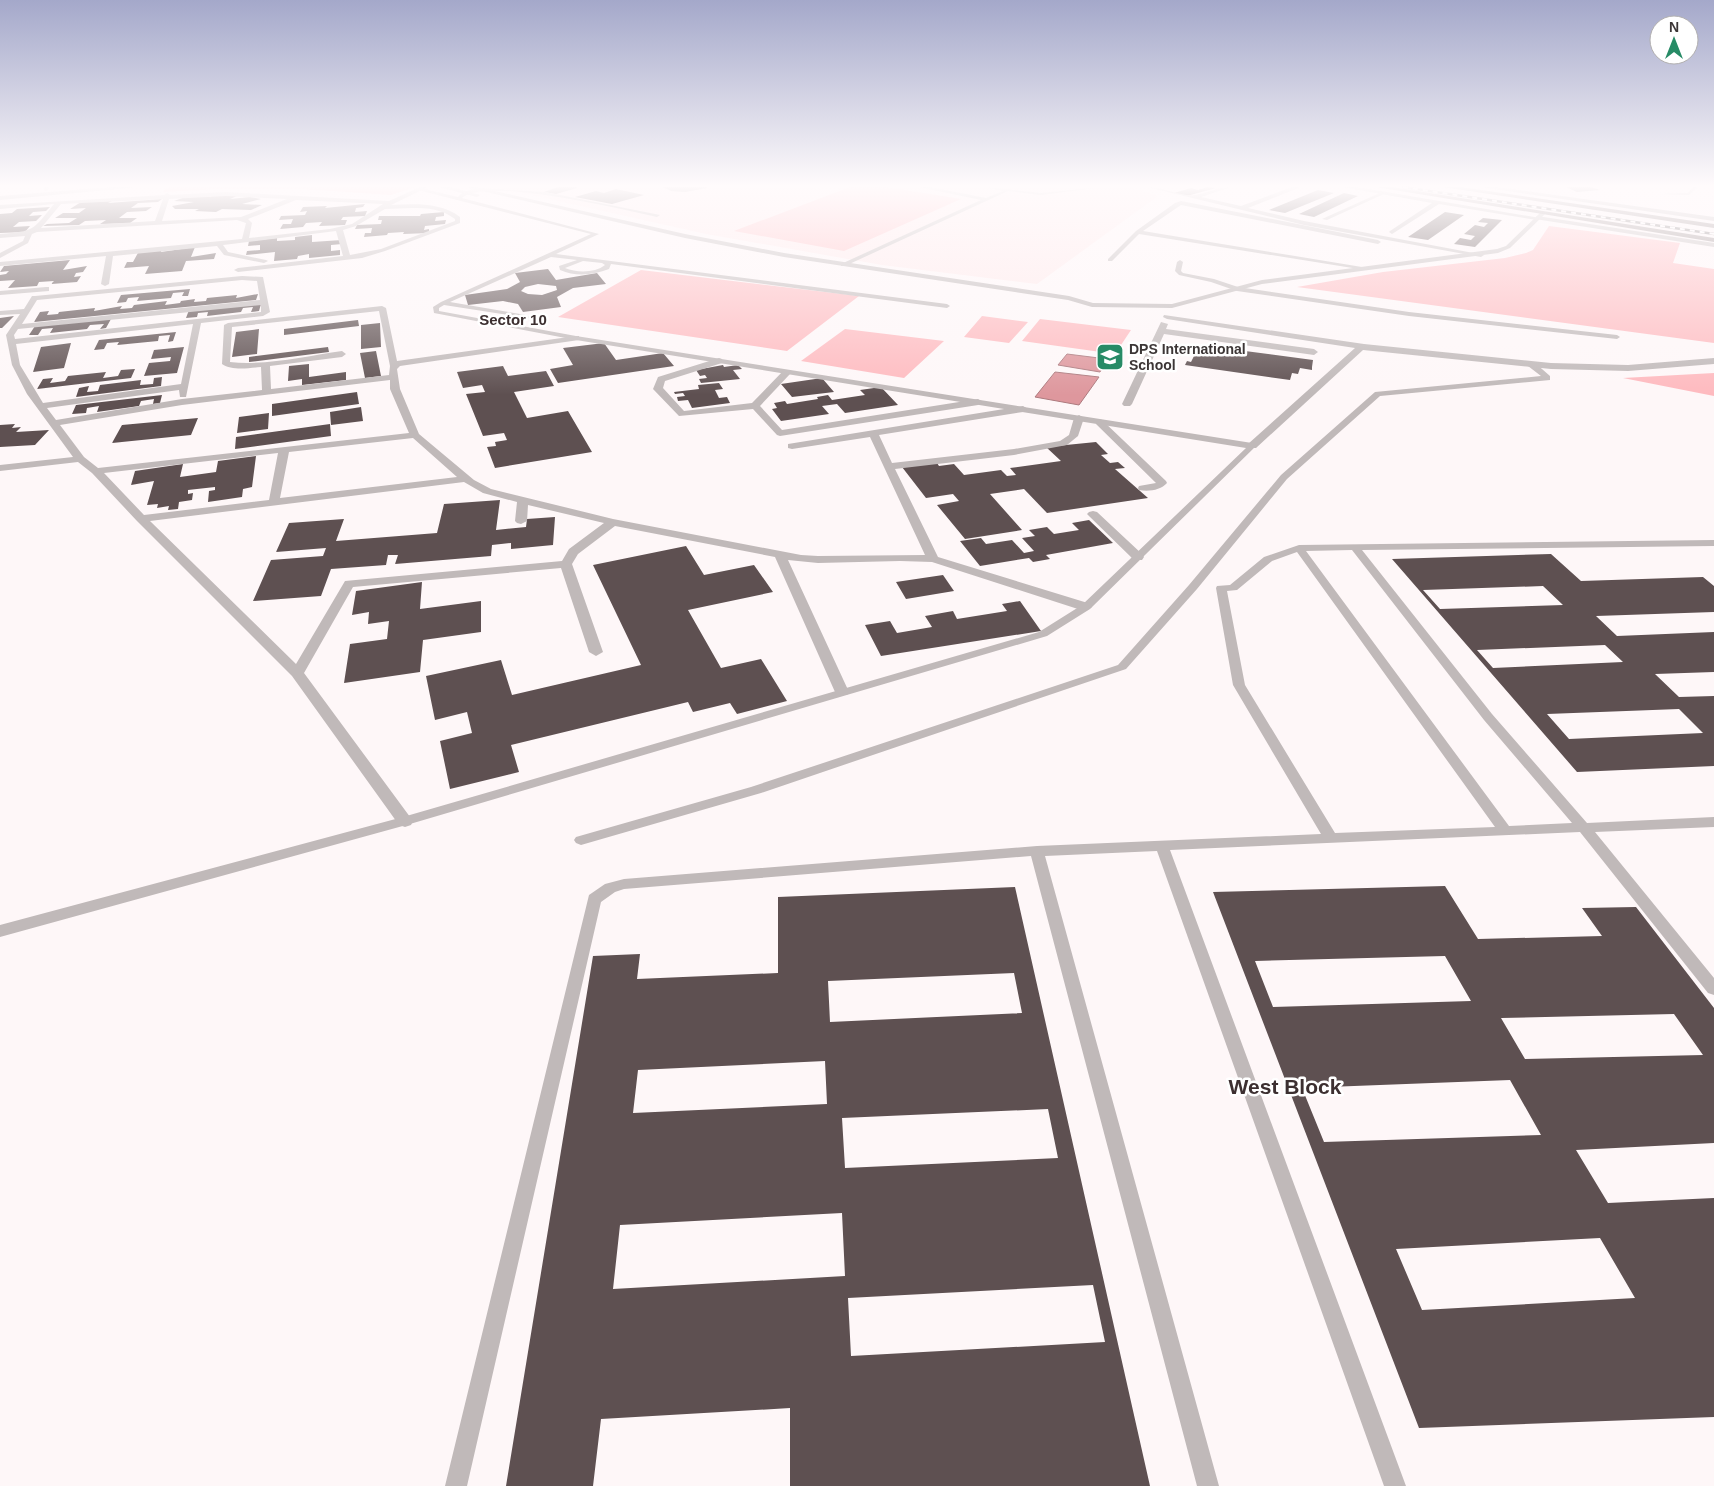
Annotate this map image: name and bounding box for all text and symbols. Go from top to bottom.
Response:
north arrow [1649,15,1699,65]
text: N [1669,19,1679,35]
district label: Sector 10 [479,311,547,328]
place label: DPS International School [1129,341,1246,373]
school or university icon: DPS International School [1095,342,1125,372]
district label: West Block [1229,1075,1342,1098]

